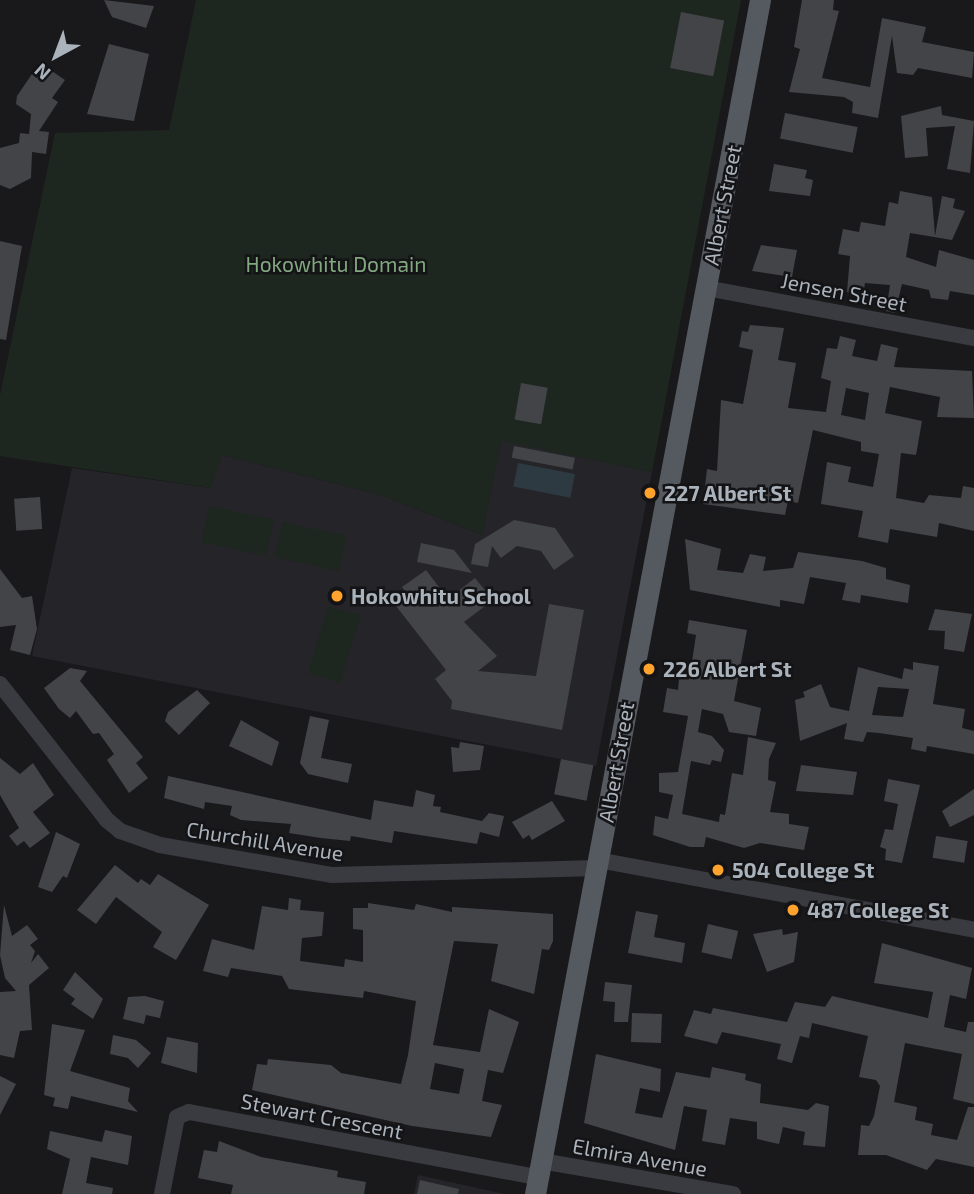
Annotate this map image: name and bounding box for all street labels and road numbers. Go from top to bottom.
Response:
street label: Albert Street [698,143,746,267]
street label: Jensen Street [779,267,909,317]
street label: Albert Street [593,700,639,824]
street label: Churchill Avenue [184,816,346,866]
street label: Stewart Crescent [239,1088,405,1144]
street label: Elmira Avenue [571,1133,709,1181]

